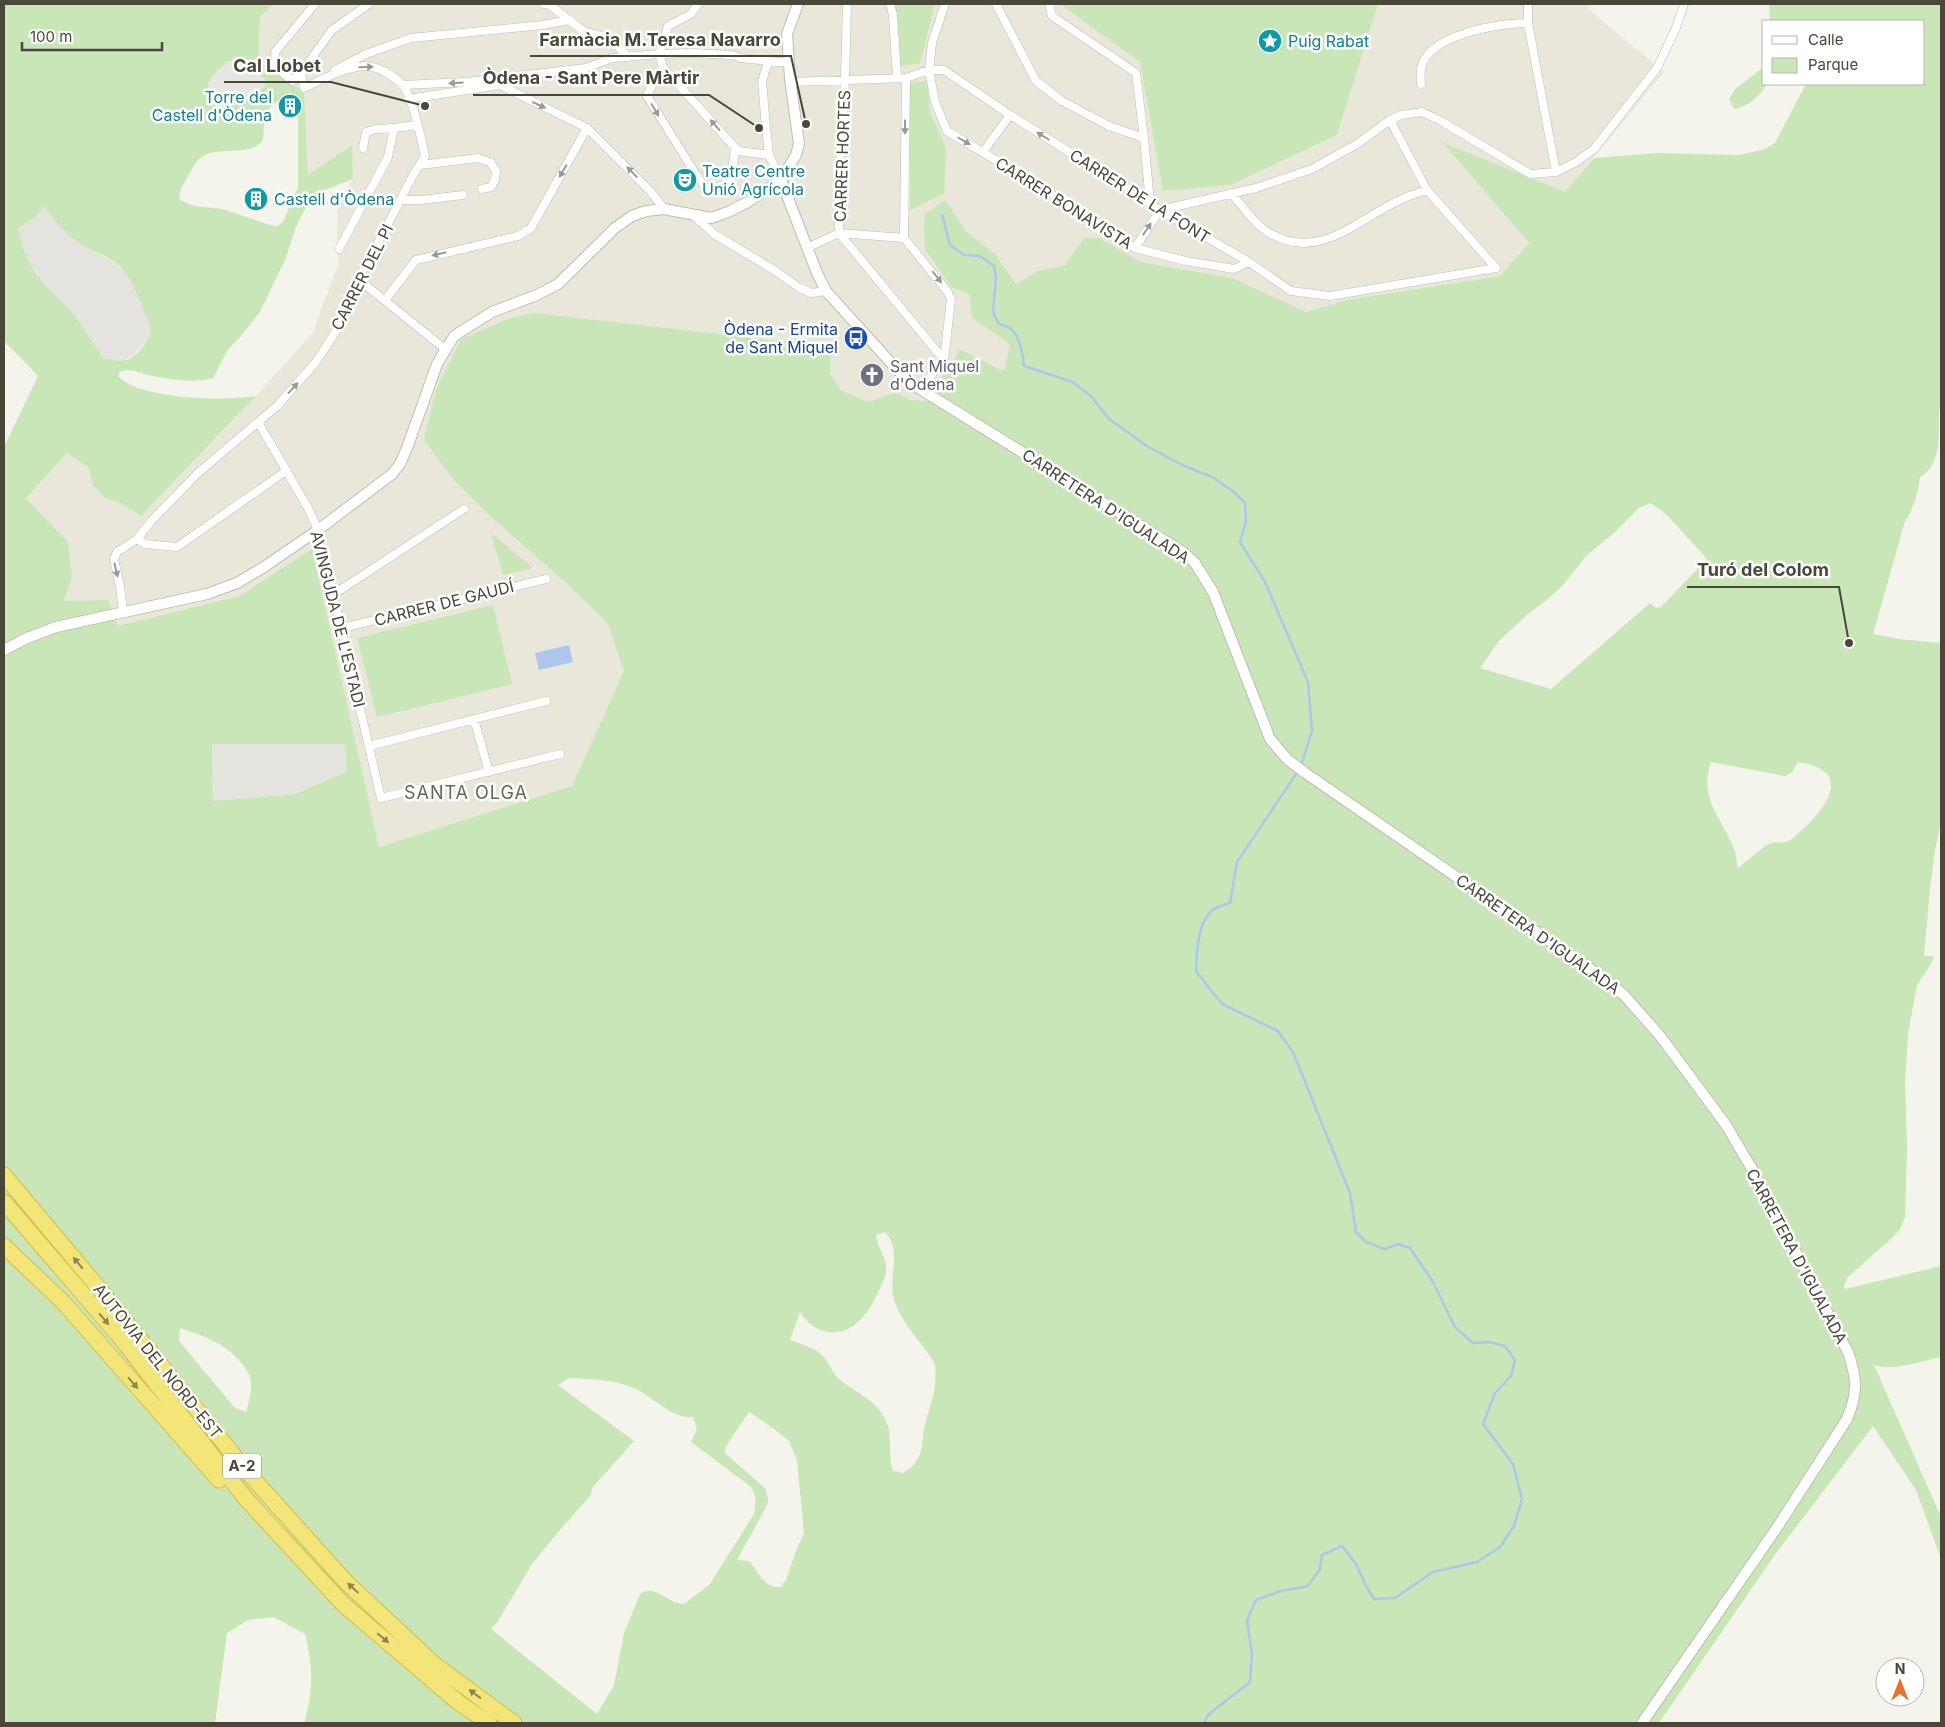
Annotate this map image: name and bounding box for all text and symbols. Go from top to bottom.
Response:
scale bar [22,20,162,52]
legend [1762,20,1925,85]
callout: Farmàcia M.Teresa Navarro [530,23,791,56]
text: 100 m [30,27,72,46]
place icon: Puig Rabat [1257,28,1283,54]
text: Farmàcia M.Teresa Navarro [539,29,781,50]
text: Calle [1808,30,1843,49]
place label: Puig Rabat [1288,31,1369,51]
callout: Cal Llobet [224,49,331,82]
text: Cal Llobet [233,55,321,76]
text: Parque [1808,55,1858,74]
callout: Òdena - Sant Pere Màrtir [473,62,709,95]
one-way arrow [358,63,374,71]
text: Òdena - Sant Pere Màrtir [483,67,699,88]
one-way arrow [447,79,463,87]
place label: Torre del Castell d'Òdena [152,87,272,125]
street label: CARRER HORTES [830,90,854,222]
building icon: Torre del Castell d'Òdena [277,93,303,119]
one-way arrow [532,102,546,110]
one-way arrow [651,104,660,117]
one-way arrow [901,119,909,135]
one-way arrow [709,120,721,132]
one-way arrow [1037,132,1050,141]
one-way arrow [957,136,970,145]
street label: CARRER DE LA FONT [1066,145,1214,247]
street label: CARRER BONAVISTA [992,153,1136,253]
place label: Teatre Centre Unió Agrícola [702,161,805,199]
one-way arrow [559,163,567,178]
one-way arrow [626,166,638,178]
theatre icon: Teatre Centre Unió Agrícola [672,167,698,193]
building icon: Castell d'Òdena [243,186,269,212]
place label: Castell d'Òdena [274,189,394,209]
street label: CARRER DEL PI [327,220,397,334]
one-way arrow [1142,222,1152,236]
one-way arrow [431,250,446,258]
one-way arrow [932,270,942,284]
place label: Òdena - Ermita de Sant Miquel [724,319,838,357]
bus stop icon: Òdena - Ermita de Sant Miquel [843,325,869,351]
place label: Sant Miquel d'Òdena [890,356,979,394]
church icon: Sant Miquel d'Òdena [859,362,885,388]
one-way arrow [287,382,299,394]
street label: CARRETERA D'IGUALADA [1018,444,1194,568]
street label: AVINGUDA DE L'ESTADI [306,529,370,709]
callout: Turó del Colom [1687,554,1839,587]
text: Turó del Colom [1697,559,1829,580]
one-way arrow [112,562,120,577]
street label: CARRER DE GAUDÍ [372,576,517,630]
district label: SANTA OLGA [404,782,528,803]
street label: CARRETERA D'IGUALADA [1452,870,1624,998]
street label: CARRETERA D'IGUALADA [1742,1165,1852,1347]
one-way arrow [73,1257,84,1270]
street label: AUTOVIA DEL NORD-EST [89,1280,227,1442]
one-way arrow [98,1312,110,1324]
one-way arrow [128,1376,139,1389]
road number: A-2 [223,1454,261,1478]
one-way arrow [347,1582,359,1594]
one-way arrow [377,1632,389,1644]
north arrow [1875,1657,1925,1707]
text: N [1895,1660,1905,1677]
one-way arrow [468,1689,482,1699]

